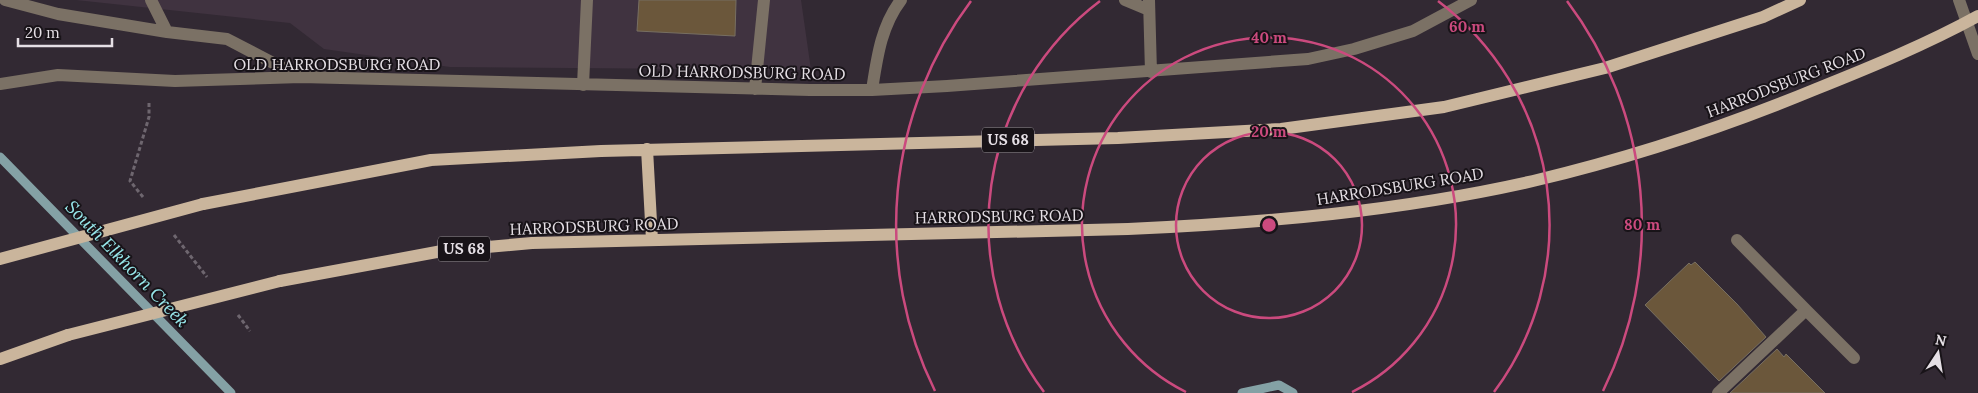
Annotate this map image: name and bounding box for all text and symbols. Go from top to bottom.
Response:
scale bar [18,15,111,47]
text: 60 m [1449,17,1485,36]
text: 20 m [25,23,60,42]
text: 40 m [1251,28,1287,47]
street label: HARRODSBURG ROAD [1704,42,1869,122]
street label: OLD HARRODSBURG ROAD [234,54,441,74]
street label: OLD HARRODSBURG ROAD [638,60,846,84]
text: 20 m [1251,122,1287,141]
road number: US 68 [982,128,1034,152]
street label: HARRODSBURG ROAD [1315,163,1485,209]
water label: South Elkhorn Creek [61,195,194,332]
street label: HARRODSBURG ROAD [914,205,1084,227]
street label: HARRODSBURG ROAD [509,213,679,239]
text: 80 m [1624,215,1660,234]
centre of rings [1260,216,1278,234]
road number: US 68 [438,236,490,262]
north arrow [1913,328,1963,378]
text: N [1934,330,1948,350]

